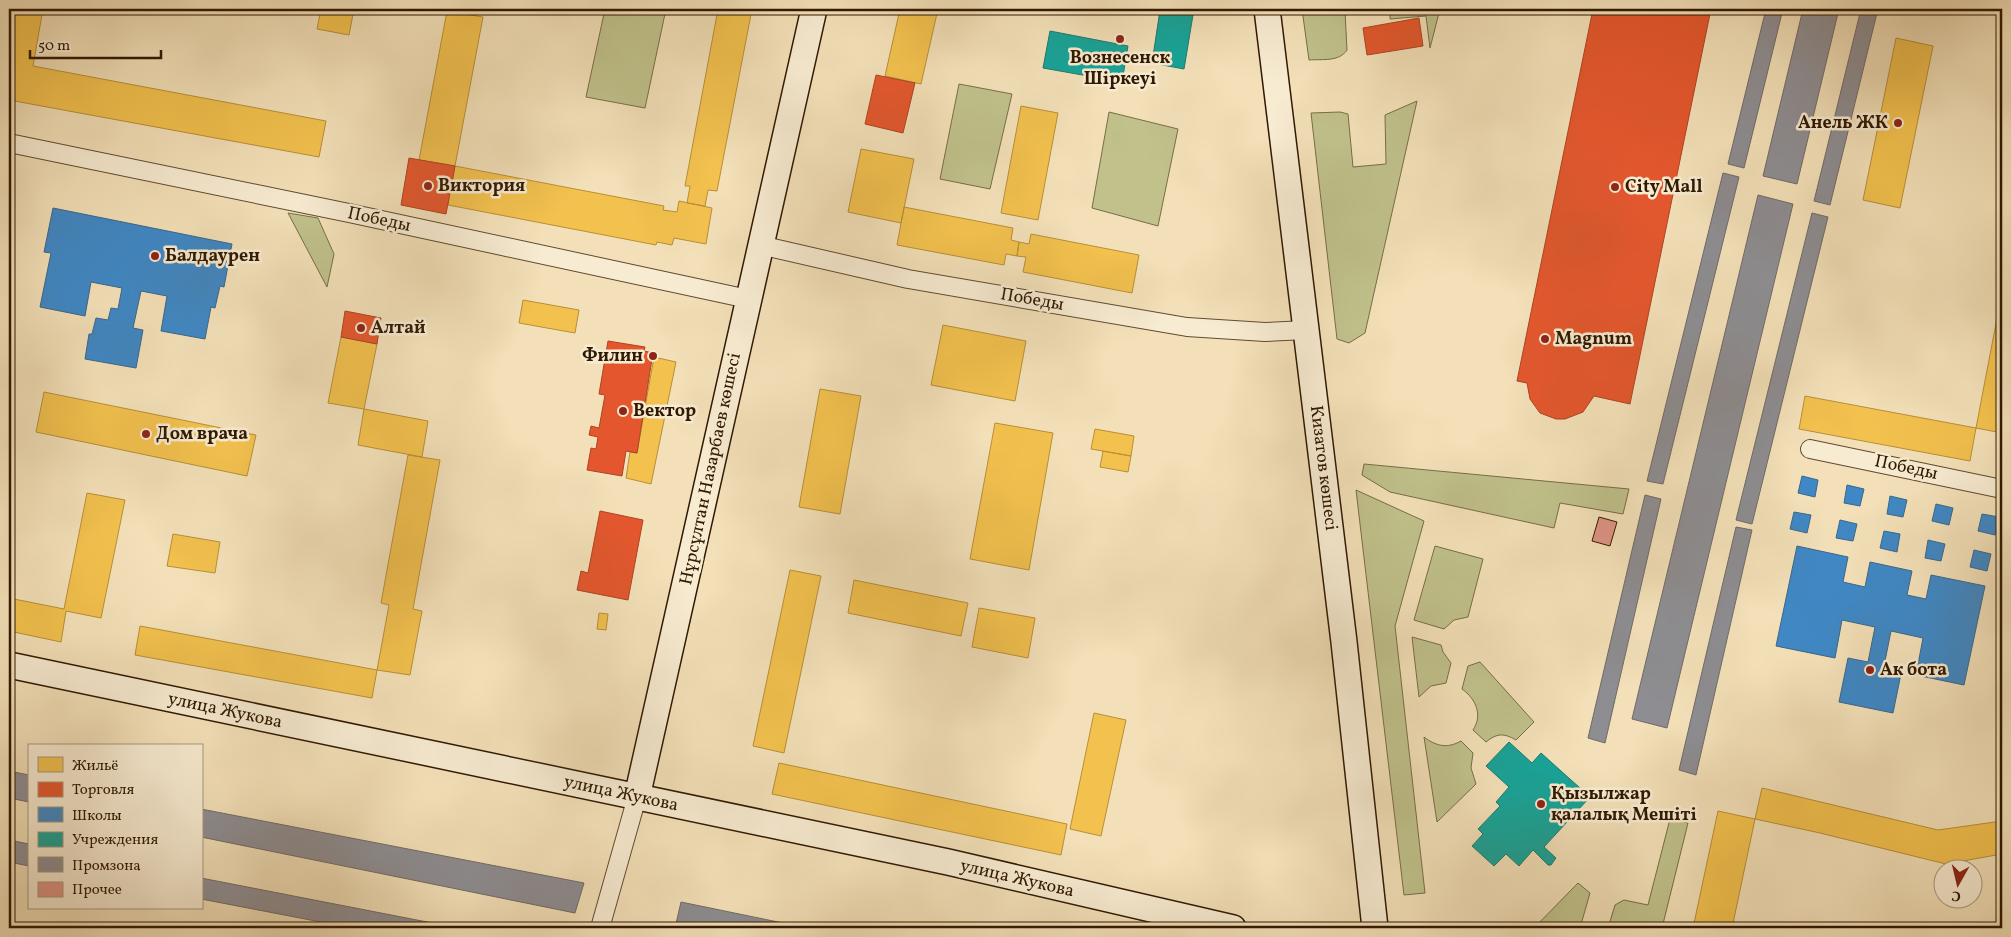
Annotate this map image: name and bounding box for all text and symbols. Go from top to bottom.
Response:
scale bar [30,28,161,60]
marker: Вознесенск Шіркеуі [1114,33,1126,45]
text: 50 m [38,36,70,57]
place label: Вознесенск Шіркеуі [1070,46,1170,92]
place label: Анель ЖК [1798,111,1888,136]
marker: Анель ЖК [1892,117,1904,129]
place label: Виктория [438,174,525,199]
place label: City Mall [1625,175,1703,200]
marker: Виктория [422,180,434,192]
marker: City Mall [1609,181,1621,193]
street label: Победы [345,201,413,239]
place label: Балдаурен [165,244,260,269]
marker: Балдаурен [149,250,161,262]
street label: Победы [998,282,1066,318]
place label: Алтай [371,316,426,341]
marker: Алтай [355,322,367,334]
place label: Magnum [1555,327,1632,352]
marker: Magnum [1539,333,1551,345]
place label: Филин [582,344,643,369]
marker: Филин [647,350,659,362]
street label: Нұрсұлтан Назарбаев көшесі [674,351,748,587]
place label: Вектор [633,399,696,424]
street label: Кизатов көшесі [1303,404,1343,532]
marker: Вектор [617,405,629,417]
place label: Дом врача [156,422,248,447]
marker: Дом врача [140,428,152,440]
street label: Победы [1872,449,1940,487]
place label: Ак бота [1880,658,1947,683]
marker: Ак бота [1864,664,1876,676]
street label: улица Жукова [165,687,285,735]
legend [28,744,202,910]
text: Жильё [72,756,118,777]
street label: улица Жукова [561,770,681,818]
text: Торговля [72,780,134,801]
place label: Қызылжар қалалық Мешіті [1551,782,1697,828]
marker: Қызылжар қалалық Мешіті [1535,798,1547,810]
text: Школы [72,806,122,827]
text: Учреждения [72,830,158,851]
street label: улица Жукова [957,854,1077,904]
text: Промзона [72,856,141,877]
north arrow [1934,860,1984,910]
text: Прочее [72,880,122,901]
text: С [1951,885,1962,905]

